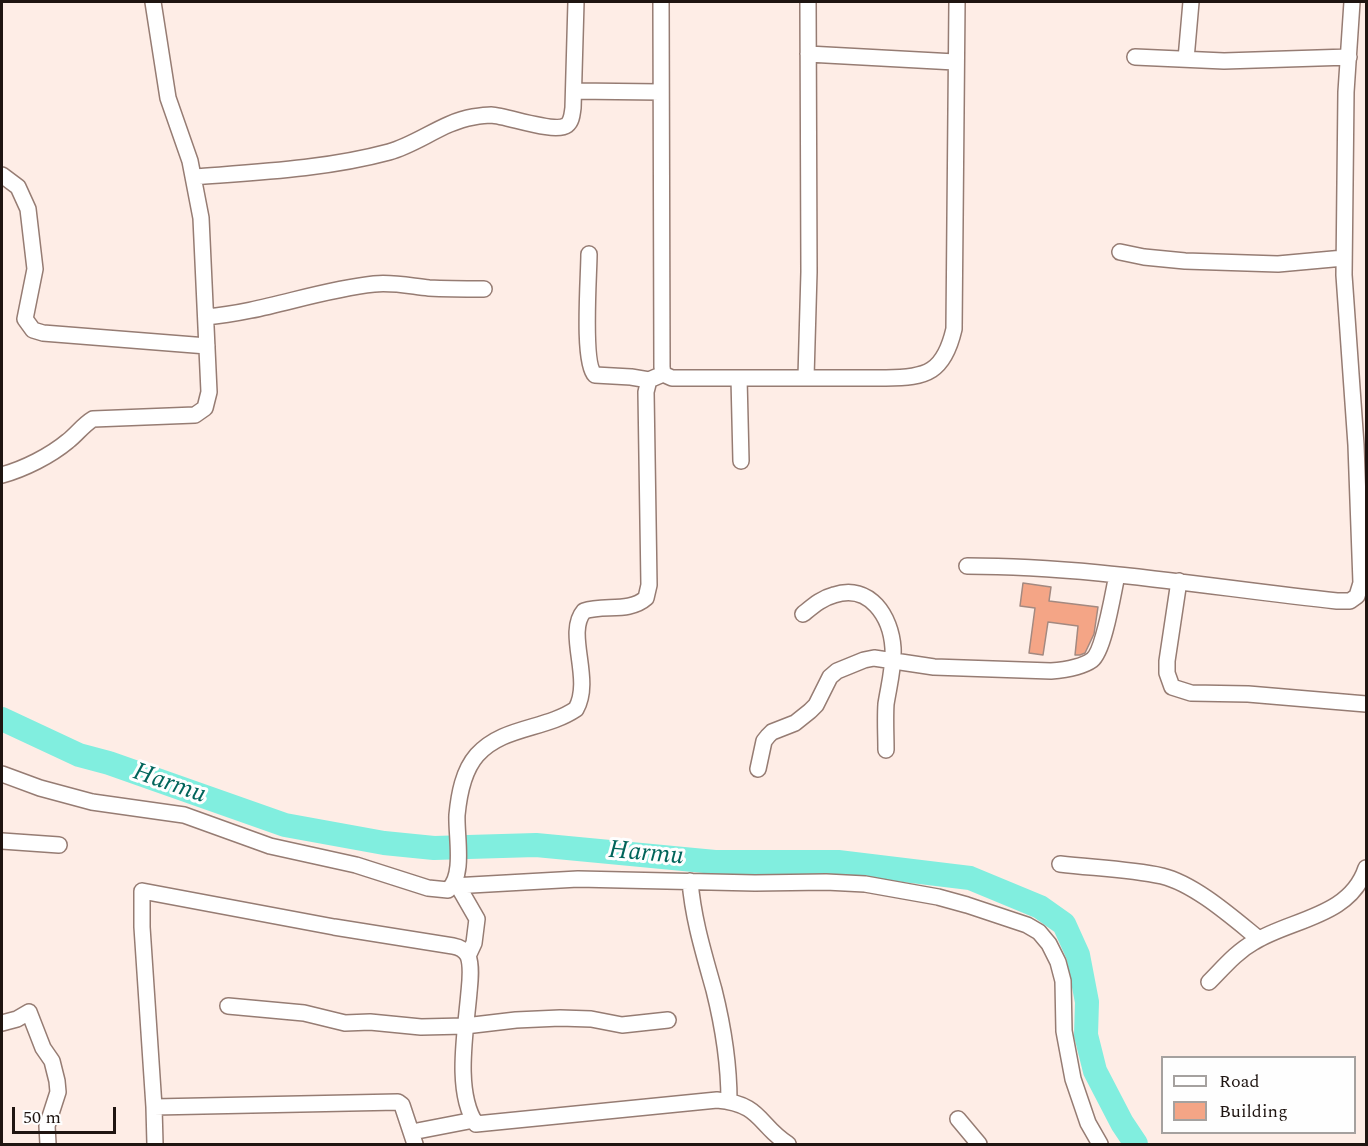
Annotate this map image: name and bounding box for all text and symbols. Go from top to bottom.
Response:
water label: Harmu [128,758,210,812]
water label: Harmu [607,836,685,874]
legend [1161,1056,1356,1134]
text: Road [1219,1068,1260,1095]
scale bar [15,1095,118,1133]
text: Building [1219,1098,1288,1125]
text: 50 m [23,1104,61,1131]

